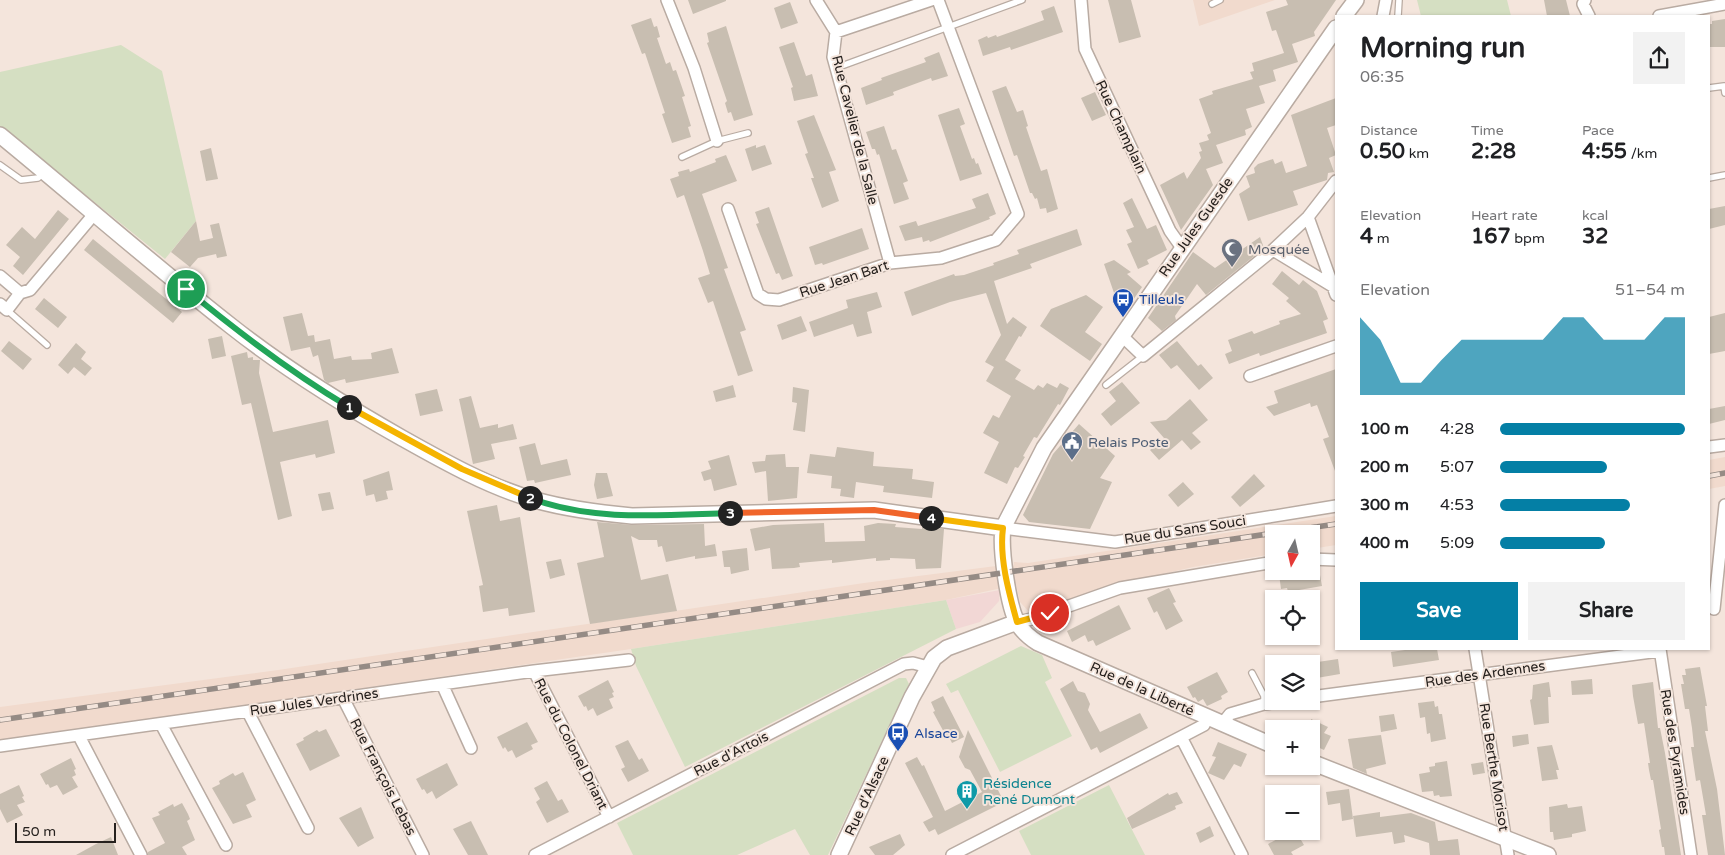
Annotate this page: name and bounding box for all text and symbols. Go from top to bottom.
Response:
text: Morning run [1360,31,1525,65]
button: share [1633,32,1685,84]
street label: Rue Cavelier de la Salle [828,53,882,207]
text: 06:35 [1360,67,1404,87]
street label: Rue Champlain [1092,78,1150,176]
text: Distance [1360,122,1418,139]
text: Time [1471,122,1504,139]
text: Pace [1582,122,1614,139]
text: 0.50 [1360,139,1405,164]
text: 2:28 [1471,139,1516,164]
text: 4:55 [1582,139,1627,164]
text: km [1405,145,1429,162]
text: /km [1627,145,1657,162]
street label: Rue Jules Guesde [1155,174,1237,280]
text: Elevation [1360,207,1421,224]
text: Heart rate [1471,207,1538,224]
text: kcal [1582,207,1608,224]
text: 4 [1360,224,1373,249]
text: 167 [1471,224,1511,249]
text: 32 [1582,224,1608,249]
text: m [1373,230,1390,247]
text: bpm [1511,230,1545,247]
mosque icon: Mosquée [1220,237,1244,268]
place label: Mosquée [1248,241,1310,258]
street label: Rue Jean Bart [797,256,891,301]
pin [165,268,207,310]
icon: arrive [172,275,200,303]
text: Elevation [1360,280,1430,300]
text: 51–54 m [1615,280,1685,300]
bus stop icon: Tilleuls [1111,287,1135,318]
place label: Tilleuls [1139,291,1185,308]
pin: 1 [336,394,362,420]
text: 1 [345,399,354,416]
text: 100 m [1360,419,1409,439]
text: 4:28 [1440,419,1474,439]
public building icon: Relais Poste [1060,430,1084,461]
place label: Relais Poste [1088,434,1169,451]
text: 200 m [1360,457,1409,477]
text: 5:07 [1440,457,1474,477]
pin: 2 [518,486,542,510]
text: 2 [526,490,535,507]
text: 300 m [1360,495,1409,515]
text: 4:53 [1440,495,1474,515]
pin: 3 [718,500,742,526]
text: 3 [726,505,735,522]
pin: 4 [918,506,944,530]
text: 4 [927,510,936,527]
street label: Rue du Sans Souci [1123,512,1247,548]
north arrow [1265,525,1320,580]
map controls [1265,525,1320,840]
text: 400 m [1360,533,1409,553]
text: 5:09 [1440,533,1474,553]
button: Save [1360,582,1518,640]
button: Share [1528,582,1685,640]
button: locate [1265,590,1320,645]
pin [1029,592,1071,634]
icon: check [1036,599,1064,627]
button: layers [1265,655,1320,710]
street label: Rue des Ardennes [1424,657,1546,691]
street label: Rue de la Liberté [1087,658,1197,720]
street label: Rue du Colonel Driant [530,675,612,813]
street label: Rue Jules Verdrines [249,685,380,719]
street label: Rue des Pyramides [1657,688,1693,816]
street label: Rue Berthe Morisot [1475,702,1513,833]
street label: Rue François Lebas [346,716,420,839]
button: + [1265,720,1320,775]
bus stop icon: Alsace [886,721,910,752]
place label: Alsace [914,725,958,742]
street label: Rue d'Artois [691,728,771,780]
street label: Rue d'Alsace [841,753,893,838]
place label: Résidence René Dumont [983,775,1076,808]
building icon: Résidence René Dumont [955,779,979,810]
button: − [1265,785,1320,840]
scale bar [15,820,116,843]
text: 50 m [22,823,56,840]

